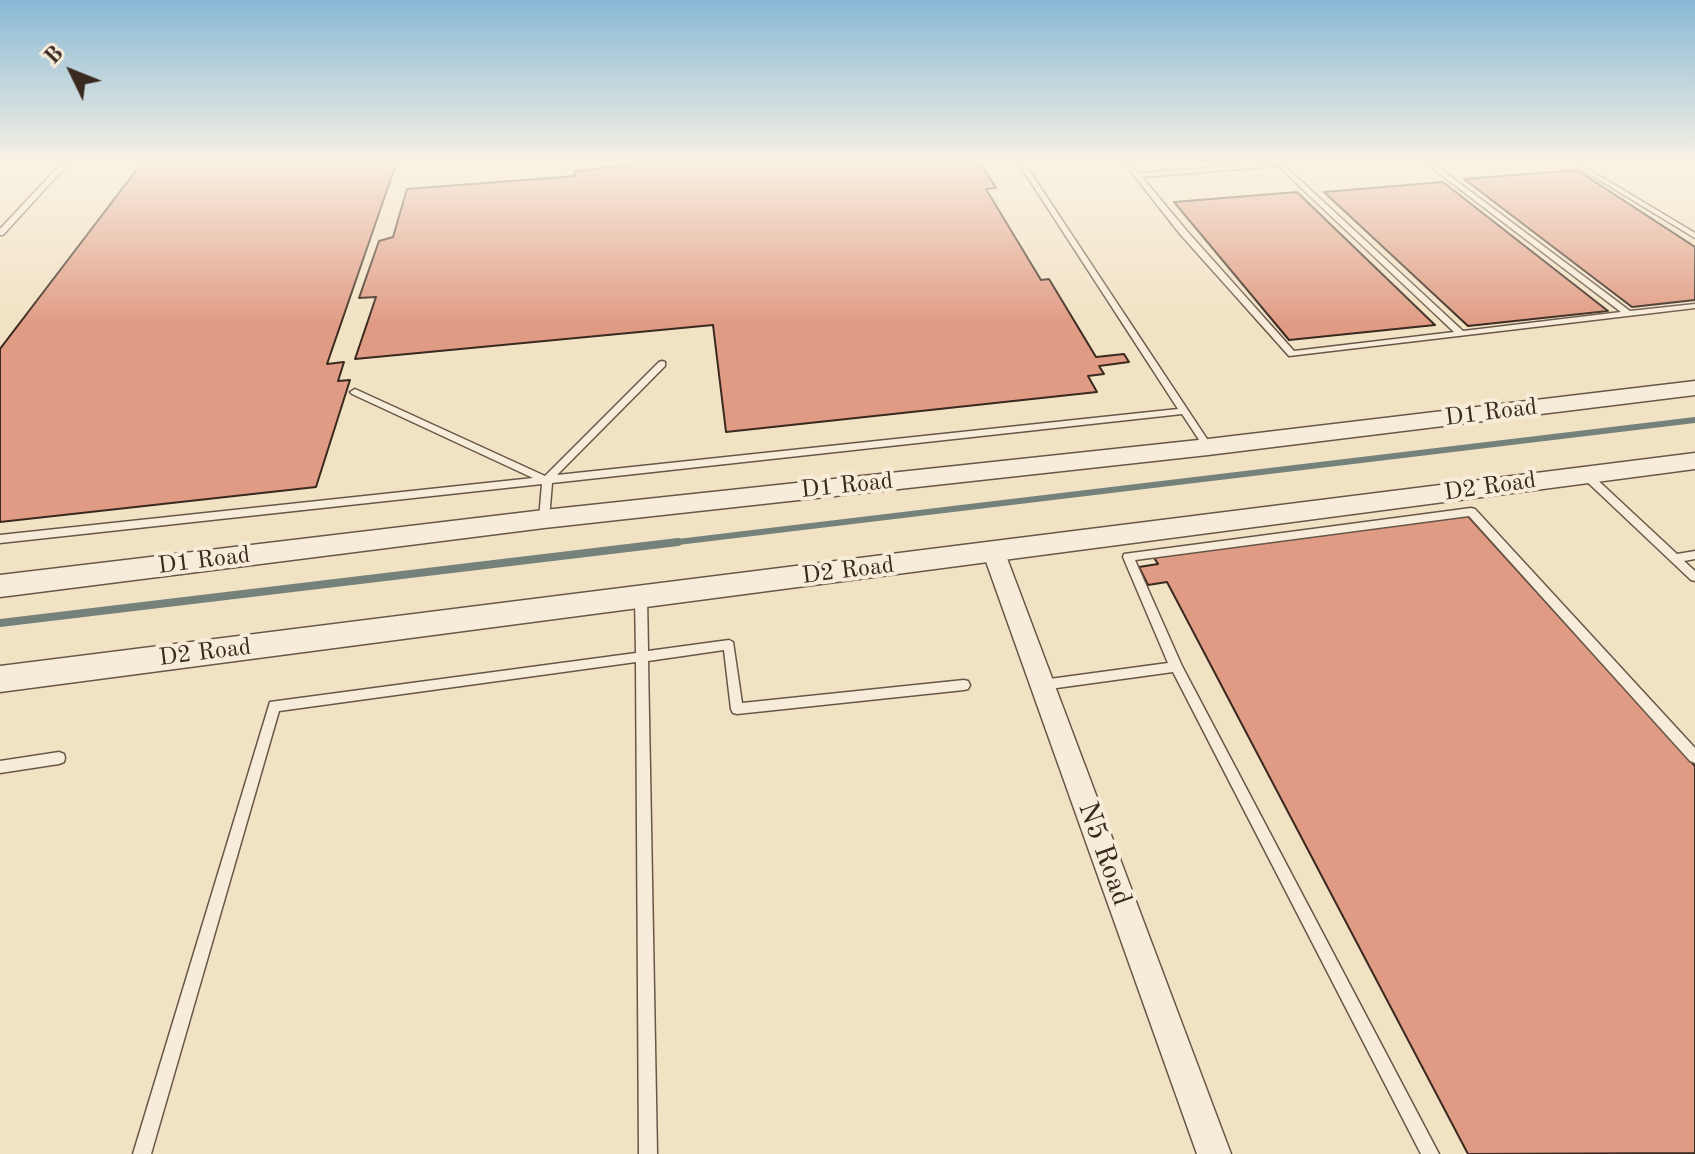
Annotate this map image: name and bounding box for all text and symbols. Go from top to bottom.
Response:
north arrow [32,32,112,112]
text: B [41,42,68,69]
street label: D1 Road [1443,393,1539,433]
street label: D2 Road [1442,466,1538,508]
street label: D1 Road [799,467,895,505]
street label: D1 Road [156,541,252,581]
street label: D2 Road [800,551,896,591]
street label: D2 Road [157,633,253,673]
street label: N5 Road [1070,797,1138,911]

